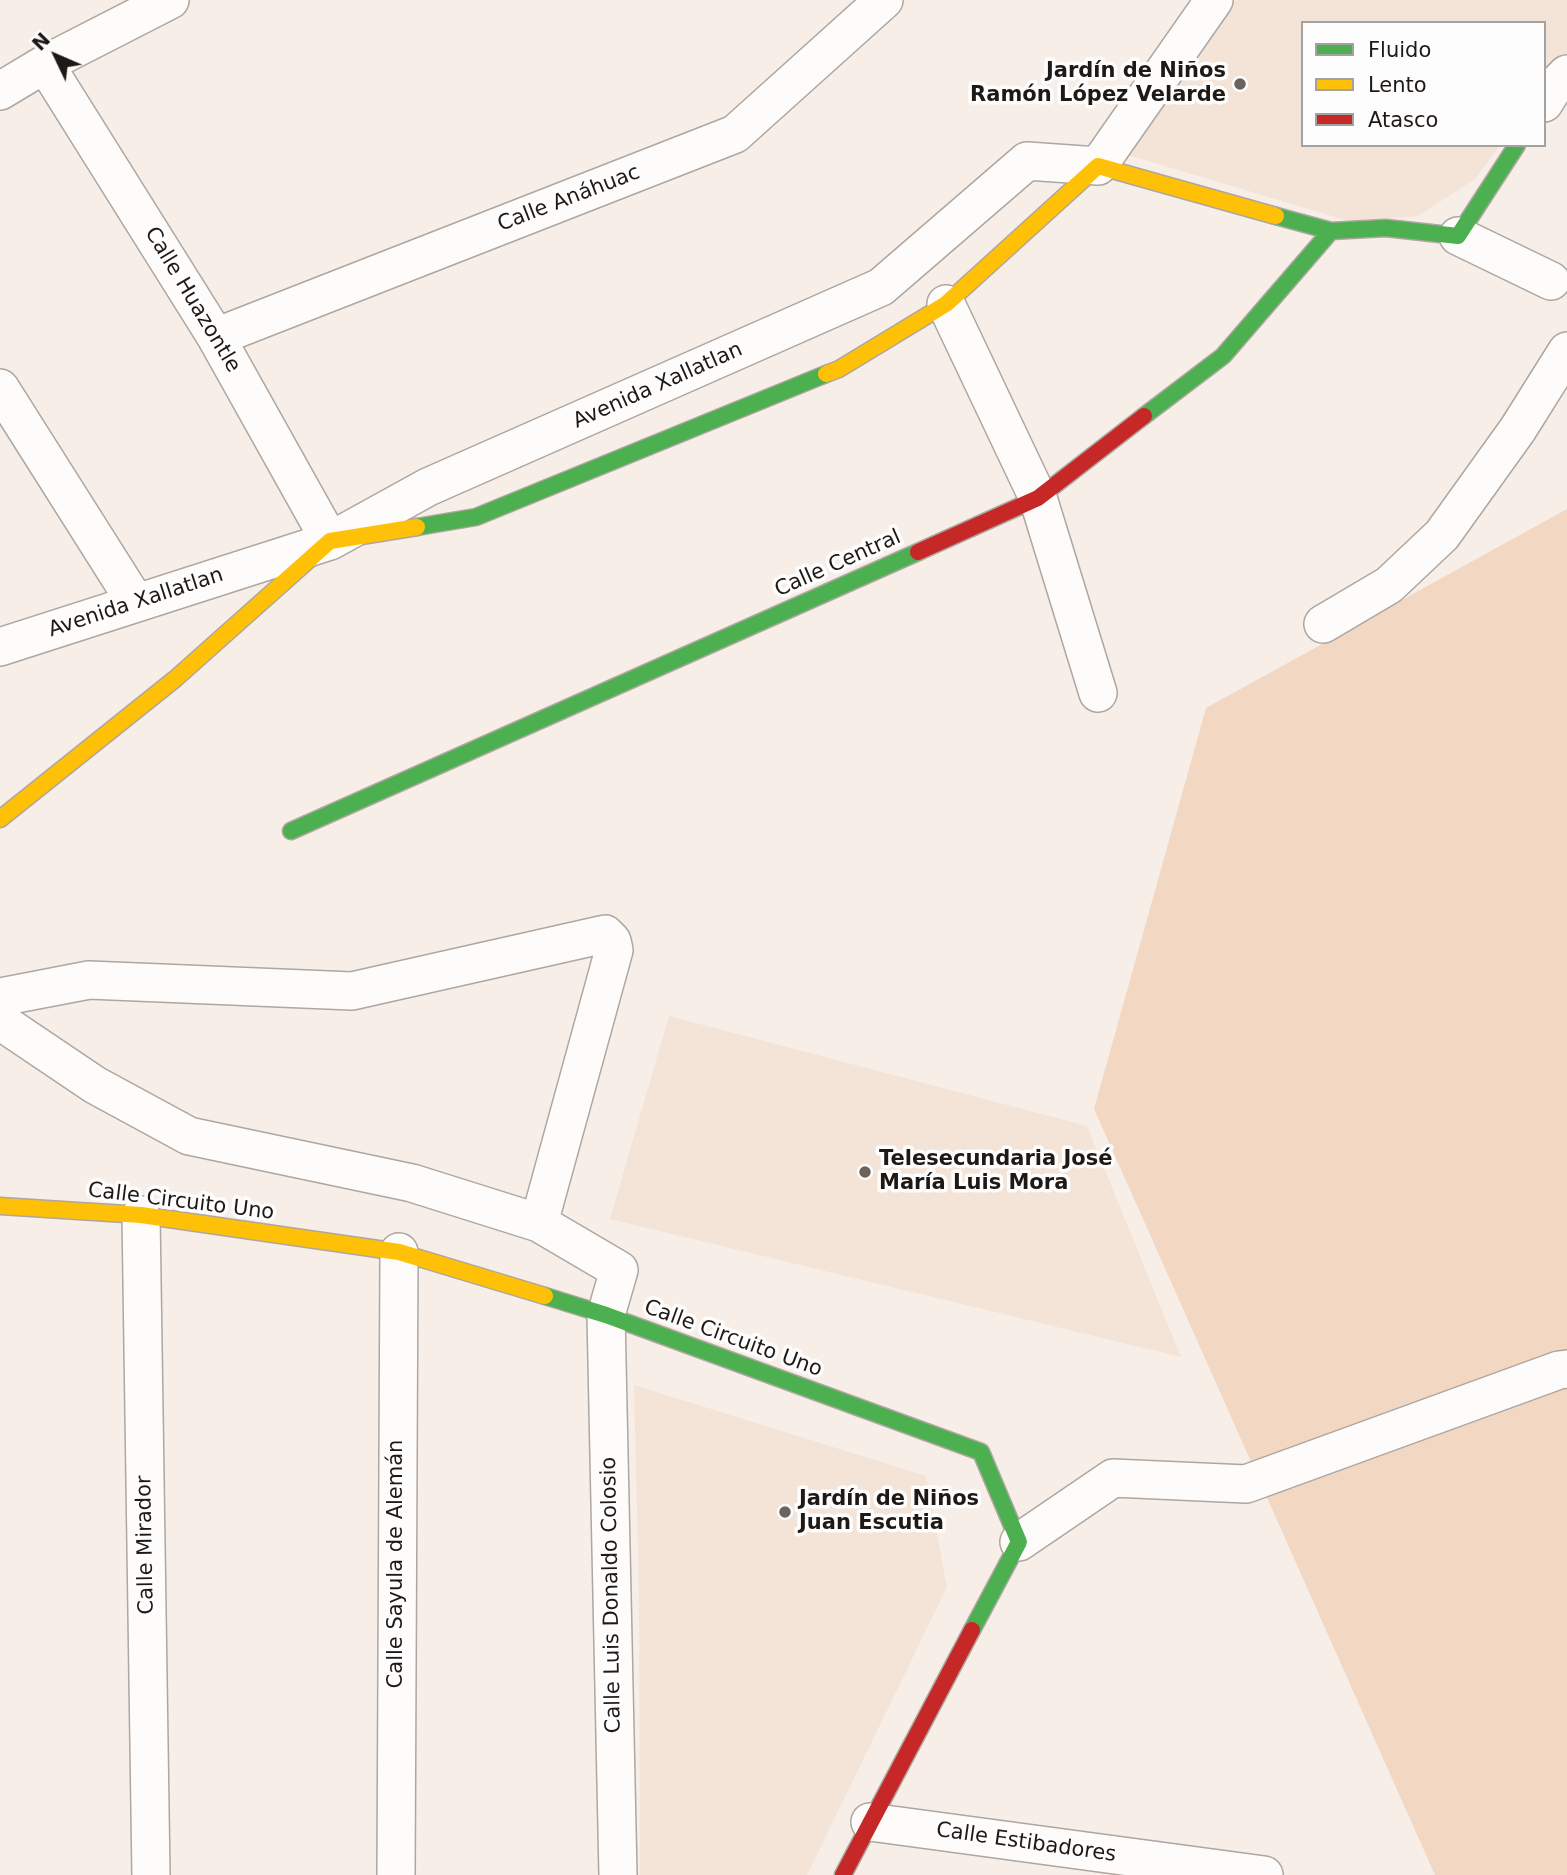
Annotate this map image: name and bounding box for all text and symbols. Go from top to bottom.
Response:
north arrow [21,21,91,91]
legend [1301,21,1546,147]
text: N [27,28,54,55]
text: Fluido [1368,38,1431,62]
place label: Jardín de Niños Ramón López Velarde [970,59,1226,109]
text: Lento [1368,73,1427,97]
marker: Jardín de Niños Ramón López Velarde [1232,76,1248,92]
text: Atasco [1368,108,1438,132]
street label: Calle Anáhuac [494,160,644,238]
street label: Calle Huazontle [139,223,245,377]
street label: Avenida Xallatlan [569,337,747,435]
street label: Calle Central [771,525,905,603]
street label: Avenida Xallatlan [45,563,227,643]
place label: Telesecundaria José María Luis Mora [879,1147,1113,1197]
marker: Telesecundaria José María Luis Mora [857,1164,873,1180]
street label: Calle Circuito Uno [86,1178,276,1226]
street label: Calle Circuito Uno [641,1295,825,1383]
street label: Calle Sayula de Alemán [384,1440,410,1688]
street label: Calle Luis Donaldo Colosio [597,1457,627,1733]
street label: Calle Mirador [132,1475,160,1615]
place label: Jardín de Niños Juan Escutia [799,1487,979,1537]
marker: Jardín de Niños Juan Escutia [777,1504,793,1520]
street label: Calle Estibadores [934,1818,1118,1868]

